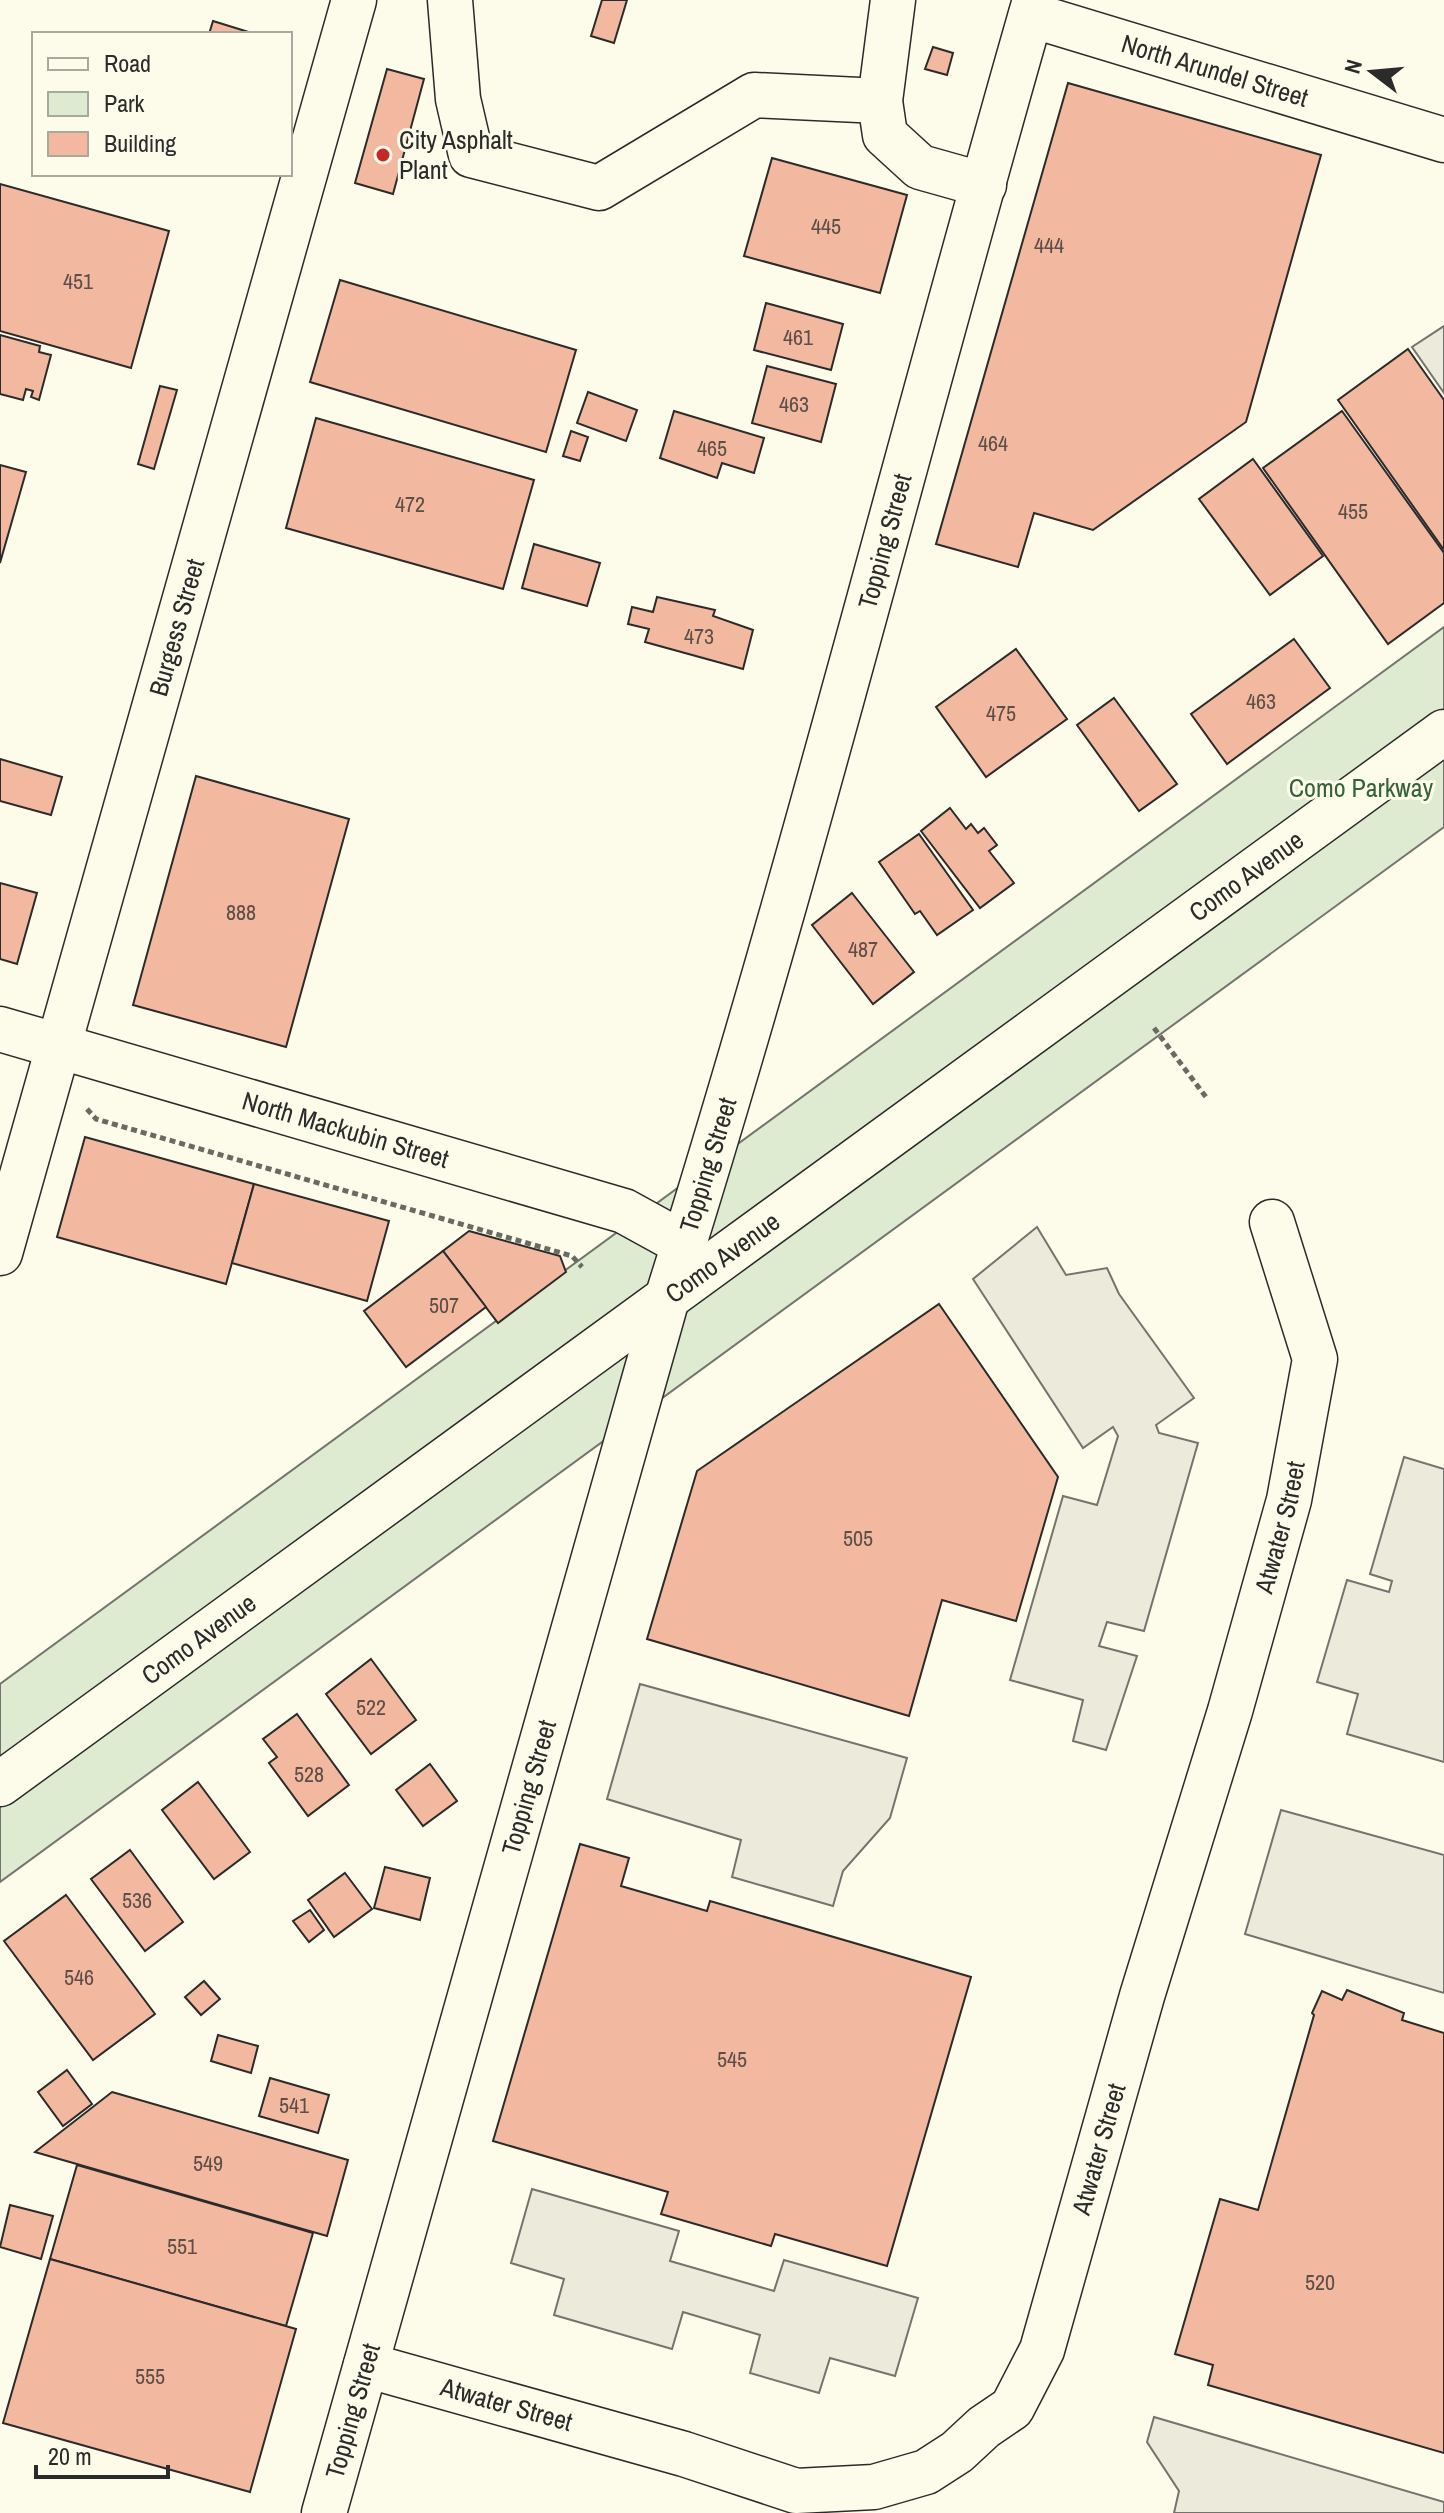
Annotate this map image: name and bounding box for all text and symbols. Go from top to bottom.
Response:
street label: North Arundel Street [1117,25,1313,115]
legend [32,32,292,176]
north arrow [1332,32,1412,112]
text: Road [104,47,151,79]
text: N [1337,56,1369,77]
text: Park [104,87,145,119]
place label: City Asphalt Plant [399,122,513,187]
text: Building [104,127,176,159]
marker: City Asphalt Plant [374,146,392,164]
house number: 445 [811,211,841,241]
house number: 444 [1034,230,1064,260]
house number: 451 [63,266,93,296]
house number: 461 [783,322,813,352]
house number: 463 [779,389,809,419]
house number: 464 [978,428,1008,458]
house number: 465 [697,433,727,463]
street label: Topping Street [849,470,920,613]
house number: 472 [395,489,425,519]
house number: 455 [1338,496,1368,526]
street label: Burgess Street [140,555,212,700]
house number: 473 [684,621,714,651]
house number: 463 [1246,686,1276,716]
house number: 475 [986,698,1016,728]
park label: Como Parkway [1289,770,1434,805]
street label: Como Avenue [1182,822,1310,929]
house number: 888 [226,897,256,927]
house number: 487 [848,934,878,964]
street label: North Mackubin Street [238,1083,453,1176]
street label: Topping Street [671,1093,744,1236]
street label: Como Avenue [658,1204,787,1311]
house number: 507 [429,1290,459,1320]
street label: Atwater Street [1246,1458,1313,1598]
house number: 505 [843,1523,873,1553]
street label: Como Avenue [134,1585,263,1692]
house number: 522 [356,1692,386,1722]
street label: Topping Street [493,1716,564,1859]
house number: 528 [294,1759,324,1789]
house number: 536 [122,1885,152,1915]
house number: 546 [64,1962,94,1992]
house number: 545 [717,2044,747,2074]
street label: Atwater Street [1063,2079,1134,2220]
house number: 541 [279,2090,309,2120]
house number: 549 [193,2148,223,2178]
house number: 551 [167,2231,197,2261]
house number: 520 [1305,2267,1335,2297]
street label: Topping Street [317,2339,388,2482]
house number: 555 [135,2361,165,2391]
street label: Atwater Street [436,2369,577,2439]
scale bar [36,2429,168,2479]
text: 20 m [48,2440,92,2472]

